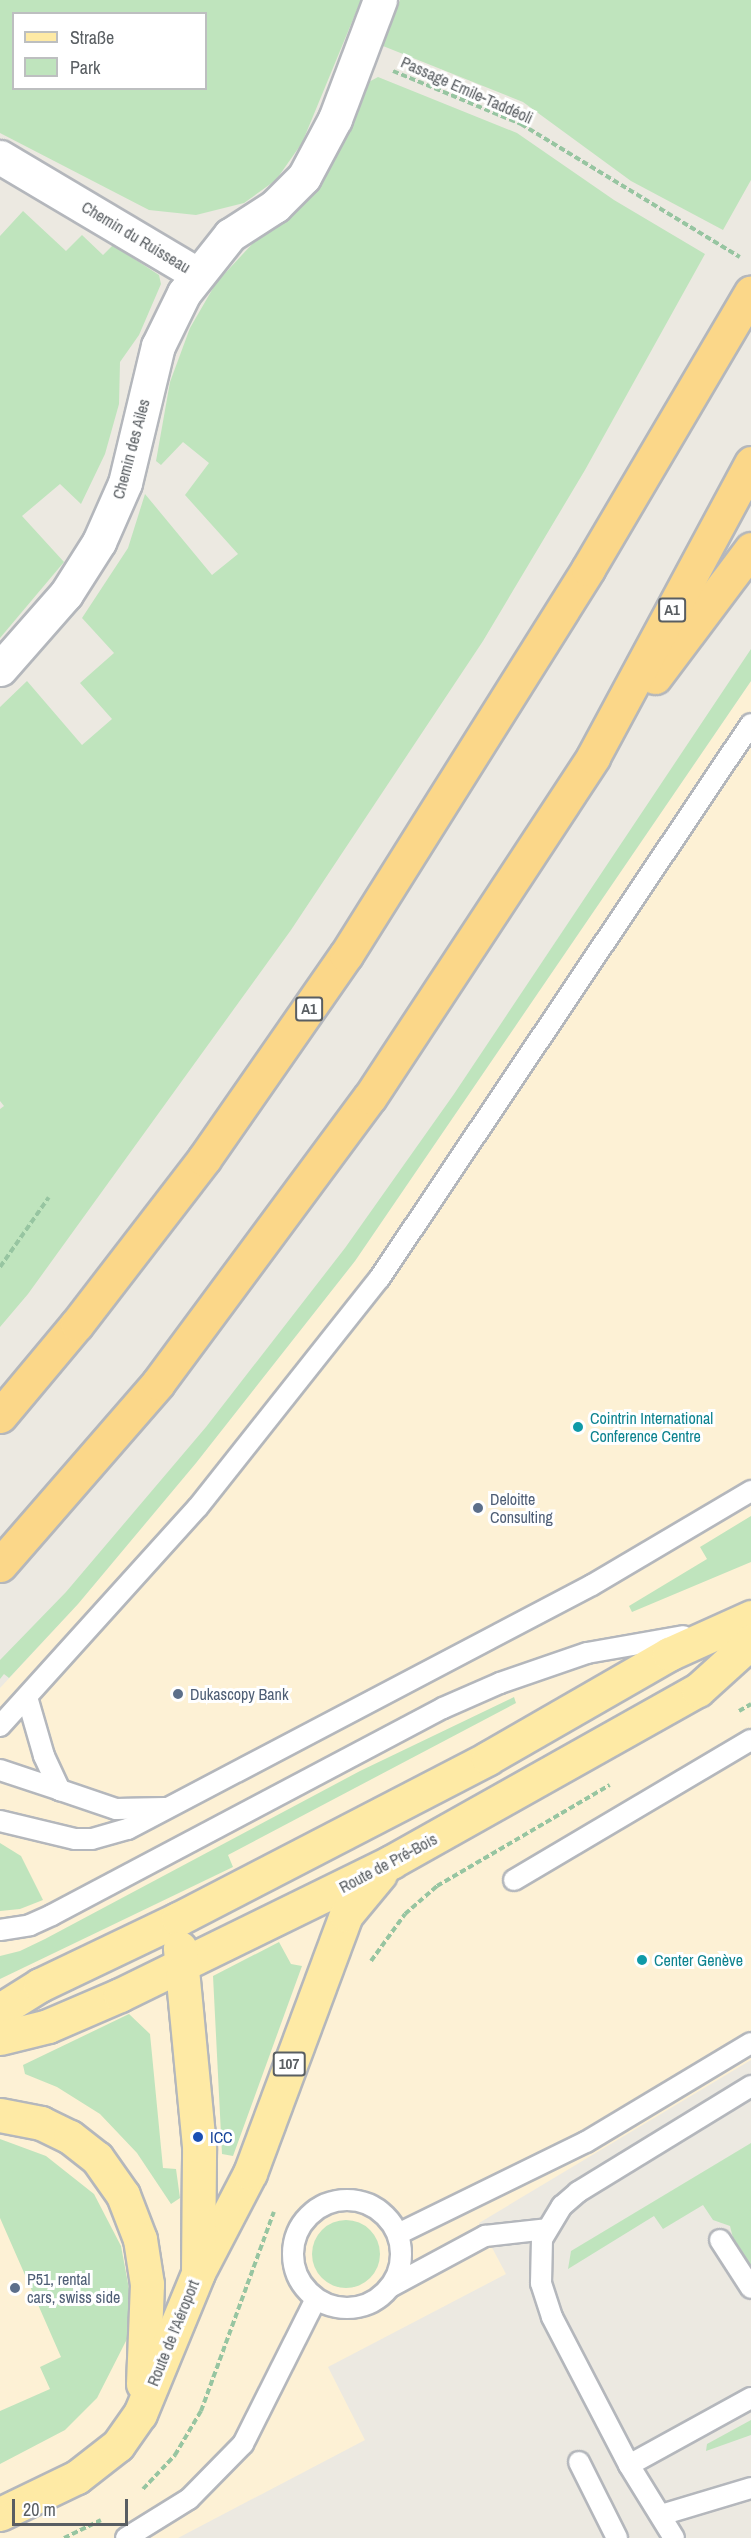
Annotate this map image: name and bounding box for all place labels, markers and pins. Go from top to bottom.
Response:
place label: Cointrin International Conference Centre [590,1408,713,1446]
marker: Cointrin International Conference Centre [571,1420,585,1434]
place label: Deloitte Consulting [490,1489,553,1527]
marker: Deloitte Consulting [471,1501,485,1515]
place label: Dukascopy Bank [190,1684,288,1704]
marker: Dukascopy Bank [171,1687,185,1701]
place label: Center Genève [654,1950,743,1970]
marker: Center Genève [635,1953,649,1967]
place label: ICC [210,2127,233,2147]
marker: ICC [191,2130,205,2144]
place label: P51, rental cars, swiss side [27,2269,120,2307]
marker: P51, rental cars, swiss side [8,2281,22,2295]

